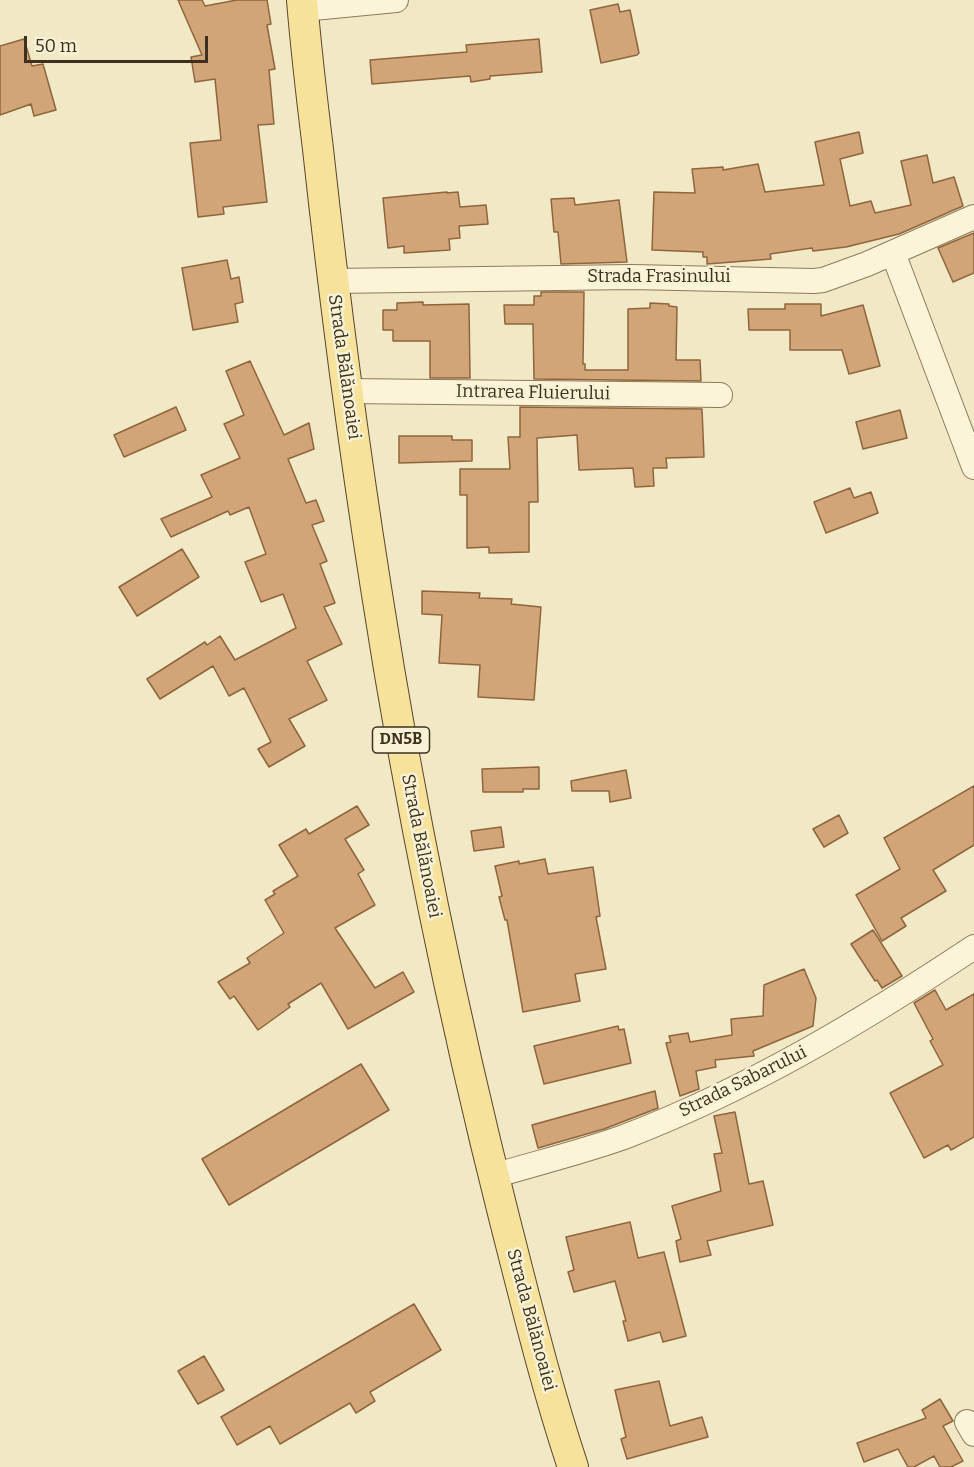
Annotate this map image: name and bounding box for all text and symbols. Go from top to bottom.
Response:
scale bar [27,24,212,62]
text: 50 m [35,35,77,57]
street label: Strada Frasinului [587,266,731,288]
street label: Strada Bălănoaiei [323,293,365,441]
street label: Intrarea Fluierului [456,381,610,405]
road number: DN5B [372,727,430,753]
street label: Strada Bălănoaiei [396,772,446,920]
street label: Strada Sabarului [676,1042,810,1122]
street label: Strada Bălănoaiei [502,1247,560,1393]

